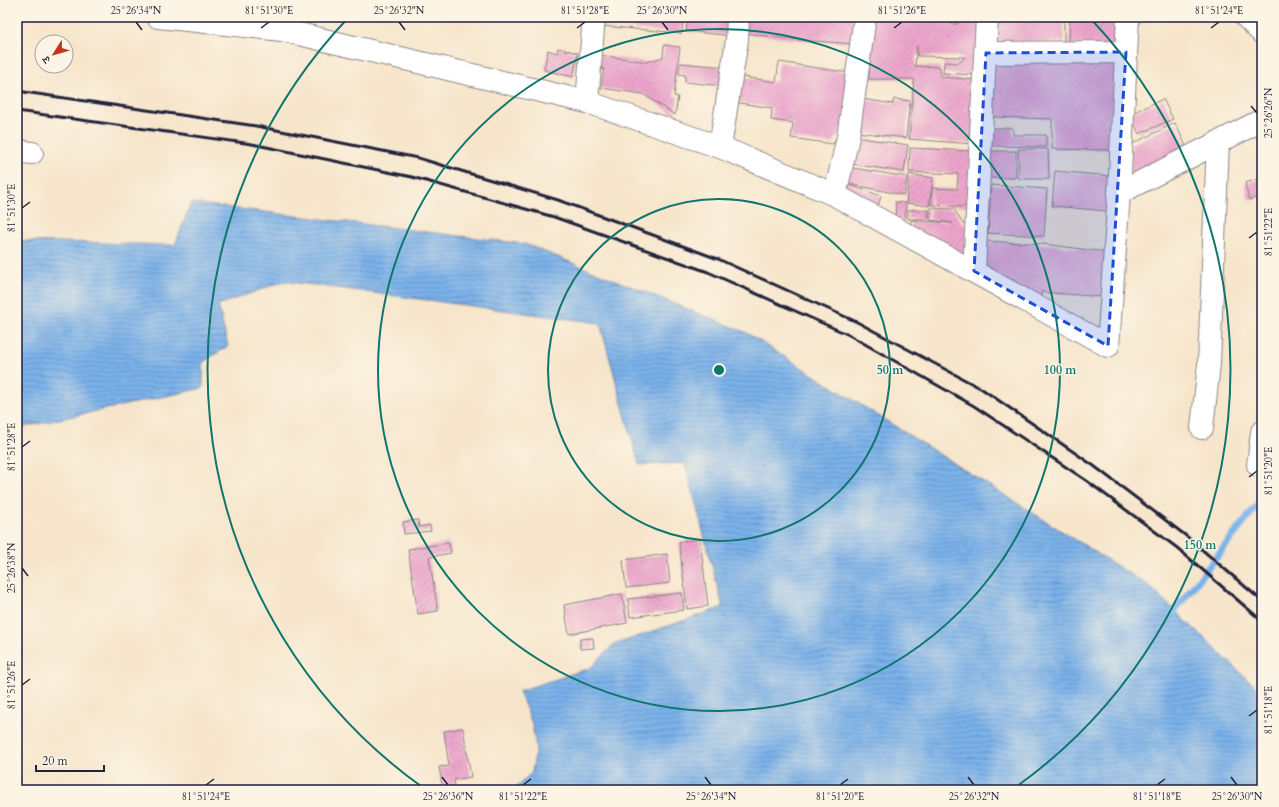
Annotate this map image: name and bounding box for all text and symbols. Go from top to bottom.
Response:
text: 25°26'34"N [111,4,162,18]
text: 81°51'30"E [245,4,293,18]
text: 25°26'32"N [374,4,425,18]
text: 81°51'28"E [561,4,609,18]
text: 25°26'30"N [637,4,688,18]
text: 81°51'26"E [878,4,926,18]
text: 81°51'24"E [1195,4,1243,18]
north arrow [34,34,74,74]
text: उ [38,52,55,67]
text: 25°26'26"N [1262,87,1276,138]
text: 81°51'30"E [5,184,19,232]
text: 81°51'22"E [1262,208,1276,256]
text: 50 m [877,362,904,378]
text: 100 m [1044,362,1077,378]
centre of rings [712,363,726,377]
text: 81°51'28"E [5,423,19,471]
text: 81°51'20"E [1262,447,1276,495]
text: 150 m [1184,537,1217,553]
text: 25°26'38"N [5,542,19,593]
text: 81°51'26"E [5,661,19,709]
text: 81°51'18"E [1262,686,1276,734]
scale bar [36,747,104,773]
text: 20 m [42,753,69,769]
text: 81°51'24"E [182,790,230,804]
text: 25°26'36"N [423,790,474,804]
text: 81°51'22"E [499,790,547,804]
text: 25°26'34"N [686,790,737,804]
text: 81°51'20"E [816,790,864,804]
text: 25°26'32"N [949,790,1000,804]
text: 81°51'18"E [1133,790,1181,804]
text: 25°26'30"N [1212,790,1263,804]

